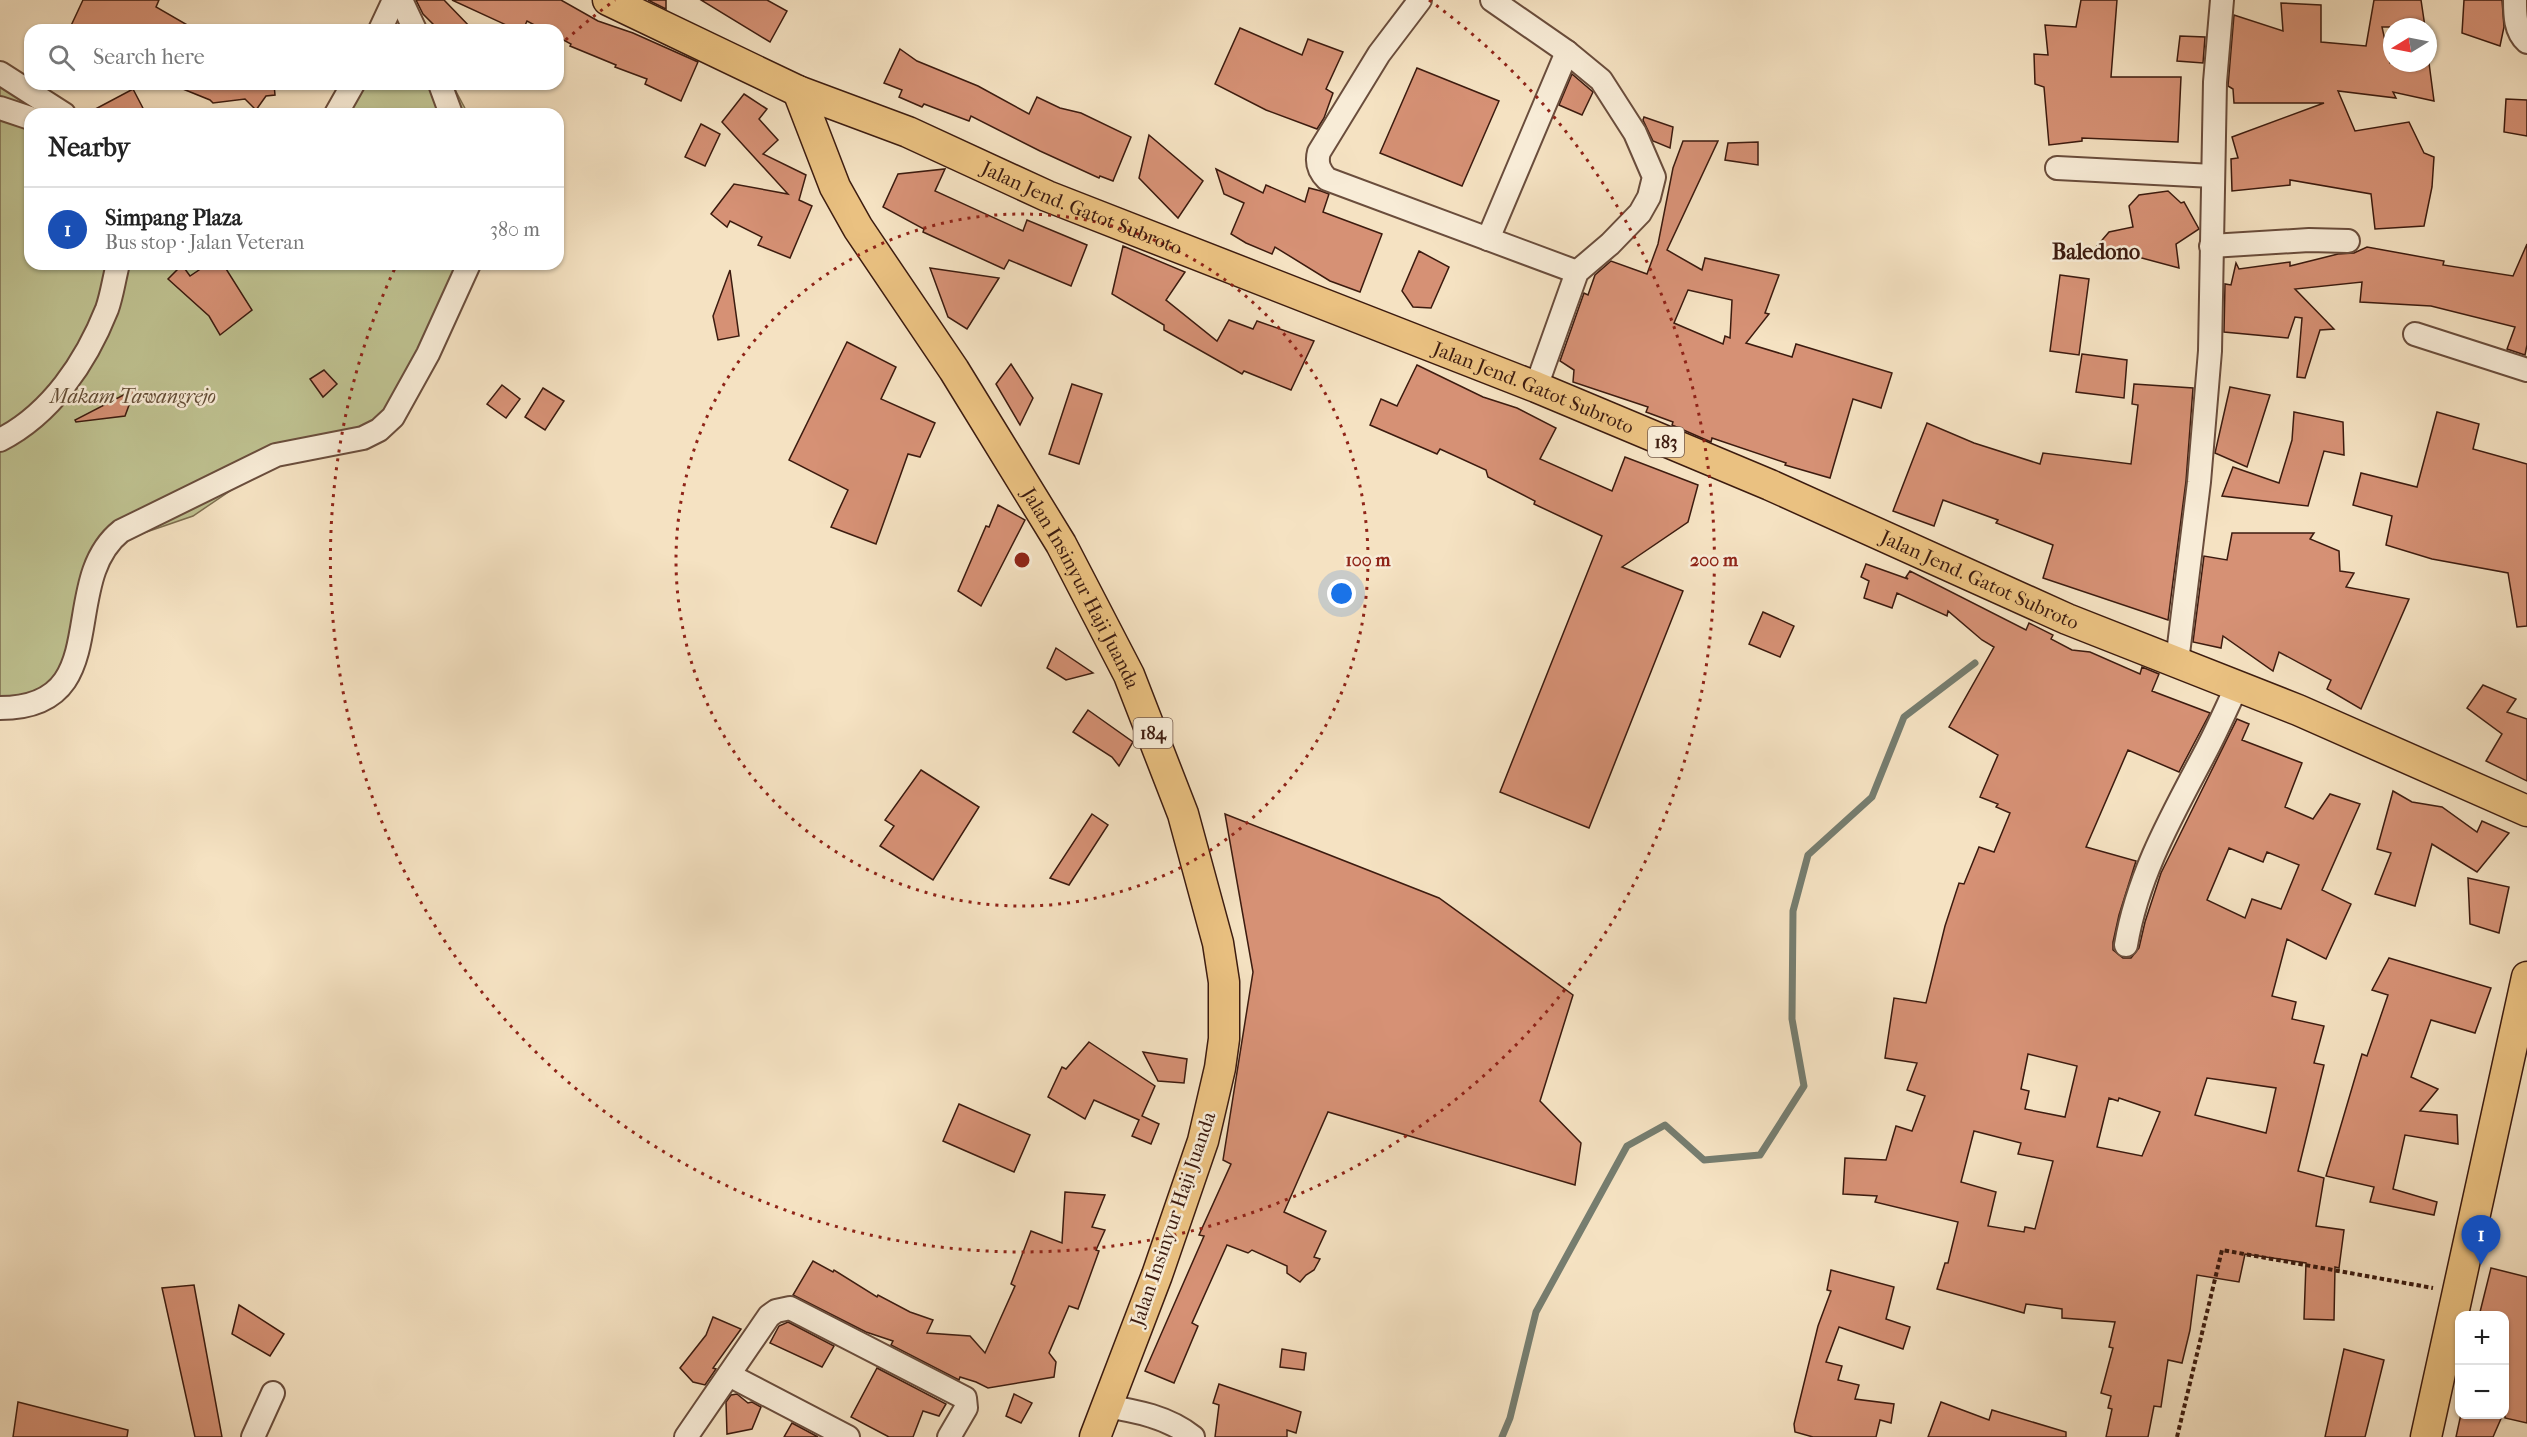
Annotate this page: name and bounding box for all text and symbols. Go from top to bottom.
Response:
north arrow [2383,18,2437,72]
search box [24,24,564,90]
icon: search [45,41,78,74]
text: Search here [93,44,205,70]
text: Nearby [48,132,130,163]
street label: Jalan Jend. Gatot Subroto [976,155,1186,259]
text: Simpang Plaza [105,205,242,231]
text: 1 [64,218,71,241]
text: 380 m [490,218,540,241]
text: Bus stop · Jalan Veteran [105,231,304,254]
district label: Baledono [2052,239,2140,265]
street label: Jalan Jend. Gatot Subroto [1428,336,1638,438]
park label: Makam Tawangrejo [48,385,216,408]
road number: 183 [1648,427,1684,457]
street label: Jalan Insinyur Haji Juanda [1016,481,1145,693]
street label: Jalan Jend. Gatot Subroto [1875,524,2082,634]
centre of rings [1012,550,1032,570]
text: 100 m [1345,550,1392,571]
text: 200 m [1690,550,1739,571]
your location [1327,579,1356,608]
road number: 184 [1134,718,1172,748]
street label: Jalan Insinyur Haji Juanda [1125,1108,1221,1331]
pin: 1 [2462,1216,2500,1265]
map controls [2455,1311,2509,1419]
button: + [2455,1311,2509,1365]
button: − [2455,1365,2509,1419]

